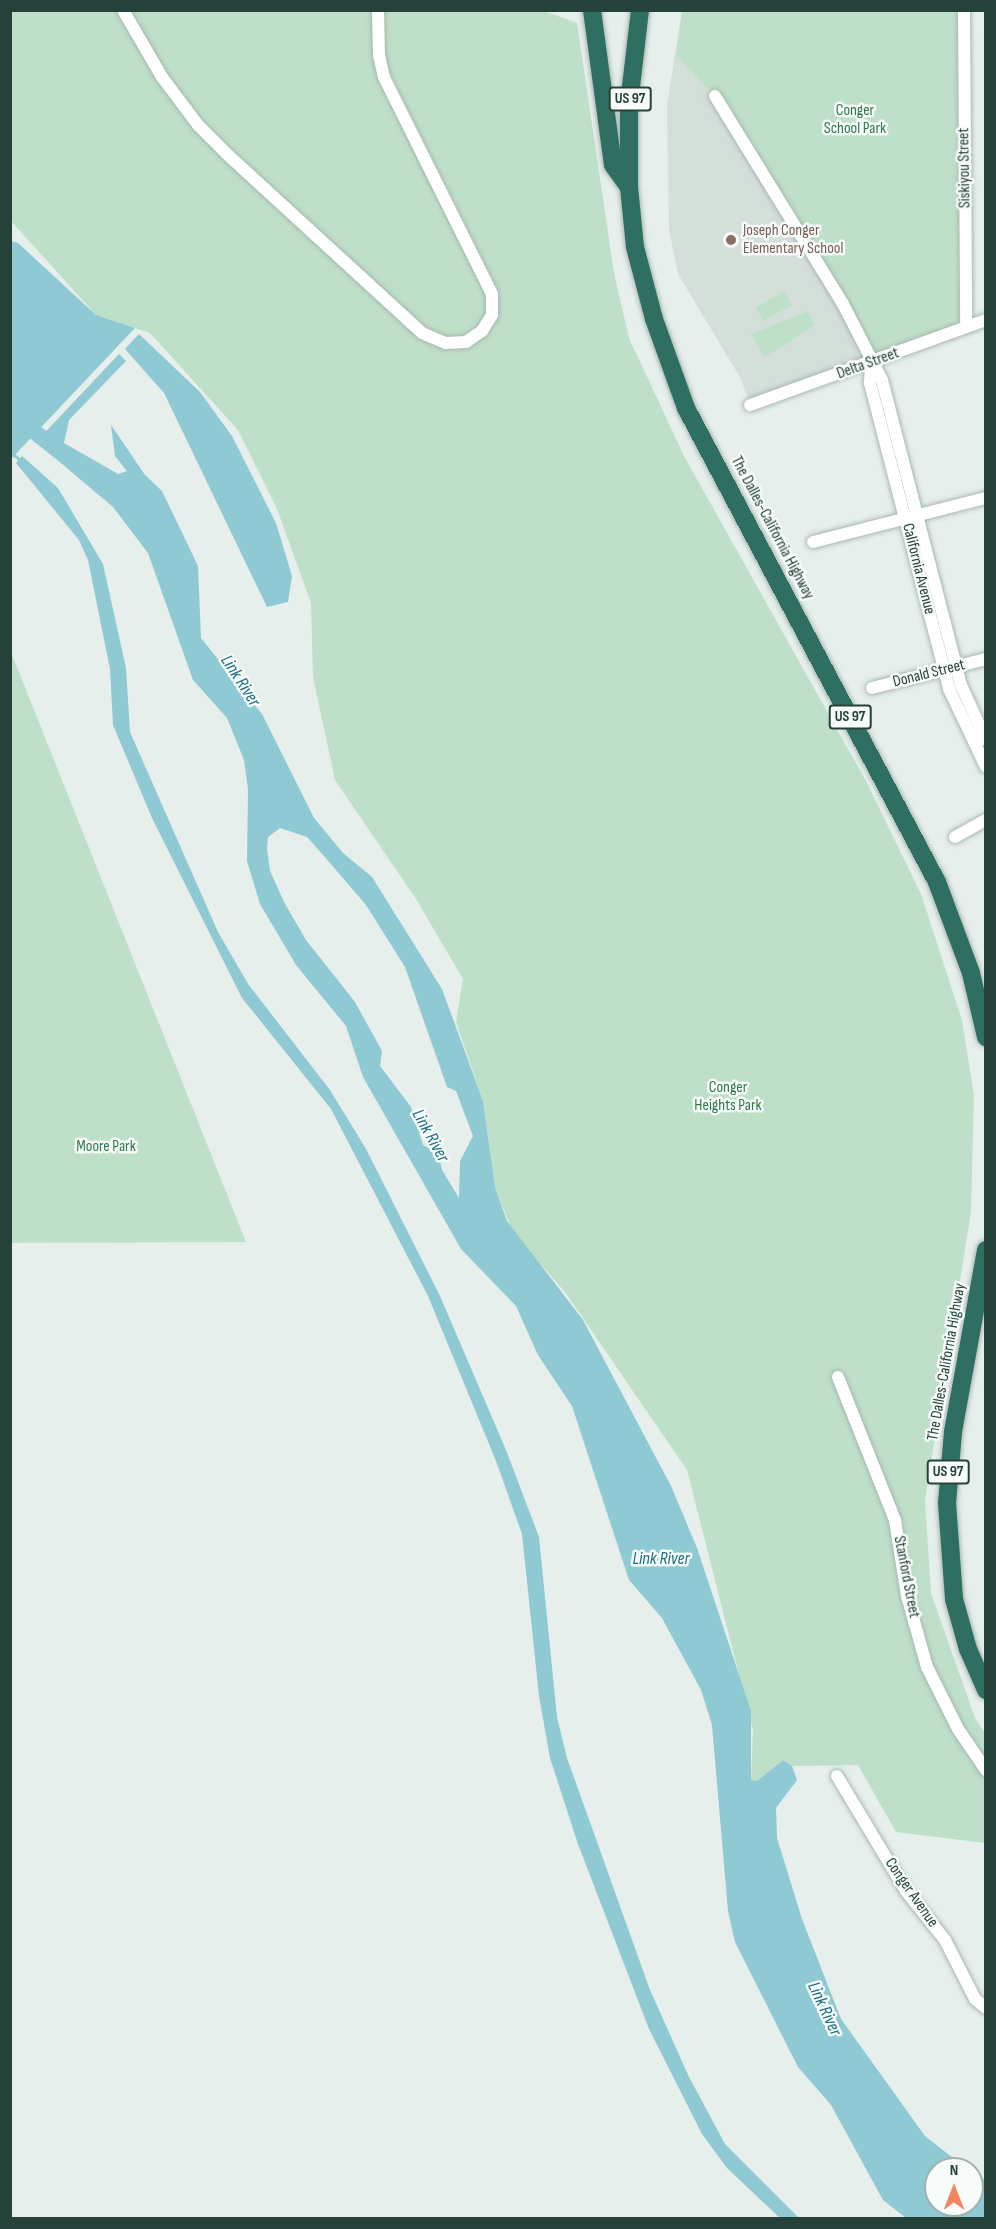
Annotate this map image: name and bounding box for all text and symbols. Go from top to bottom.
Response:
road number: US 97 [608,87,652,111]
park label: Conger School Park [824,101,886,139]
street label: Siskiyou Street [955,128,975,208]
place label: Joseph Conger Elementary School [743,221,843,259]
marker: Joseph Conger Elementary School [724,233,738,247]
street label: Delta Street [834,344,902,384]
street label: The Dalles-California Highway [726,453,818,603]
street label: California Avenue [897,522,939,616]
water label: Link River [215,651,265,711]
street label: Donald Street [891,656,967,692]
road number: US 97 [828,705,872,729]
park label: Conger Heights Park [694,1078,762,1116]
water label: Link River [407,1106,453,1166]
park label: Moore Park [76,1137,136,1157]
street label: The Dalles-California Highway [924,1282,970,1442]
road number: US 97 [926,1460,970,1484]
street label: Stanford Street [889,1534,923,1620]
water label: Link River [632,1548,690,1570]
street label: Conger Avenue [880,1855,942,1931]
water label: Link River [802,1979,846,2039]
north arrow [924,2157,984,2217]
text: N [950,2161,958,2180]

